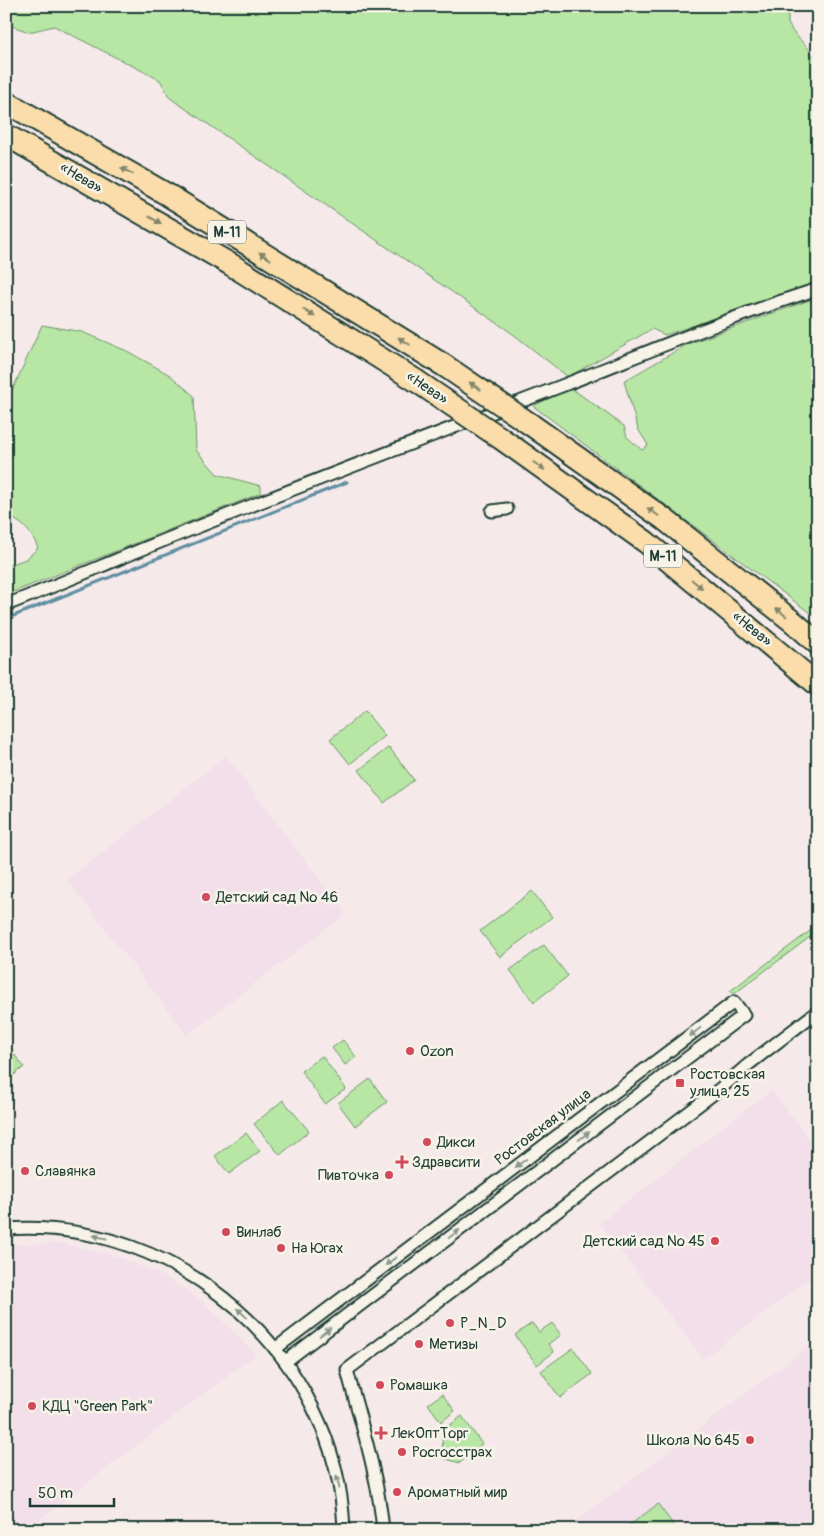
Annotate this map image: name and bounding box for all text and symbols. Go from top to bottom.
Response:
street label: «Нева» [56,158,106,198]
one-way arrow [119,167,134,175]
one-way arrow [148,216,161,225]
road number: М-11 [208,220,246,243]
one-way arrow [259,251,272,260]
one-way arrow [302,308,315,318]
one-way arrow [397,336,410,345]
street label: «Нева» [402,367,452,409]
one-way arrow [468,382,482,391]
one-way arrow [532,461,546,471]
one-way arrow [647,506,660,517]
road number: М-11 [644,544,682,568]
one-way arrow [690,578,703,589]
street label: «Нева» [728,607,776,651]
one-way arrow [774,607,787,618]
place label: Детский сад № 46 [215,888,338,907]
marker: Детский сад № 46 [200,891,212,903]
one-way arrow [689,1026,702,1037]
place label: Ozon [420,1042,454,1061]
marker: Ozon [404,1045,416,1057]
place label: Ростовская улица, 25 [689,1065,765,1101]
marker: Ростовская улица, 25 [674,1077,686,1089]
street label: Ростовская улица [491,1085,595,1169]
one-way arrow [577,1131,591,1141]
place label: Дикси [436,1133,475,1152]
marker: Дикси [421,1136,433,1148]
place label: Здравсити [412,1153,480,1172]
marker: Здравсити [396,1156,408,1168]
one-way arrow [514,1158,528,1168]
place label: Славянка [35,1162,96,1181]
marker: Славянка [19,1165,31,1177]
place label: Пивточка [318,1166,379,1185]
marker: Пивточка [383,1169,395,1181]
place label: Винлаб [236,1223,282,1242]
marker: Винлаб [220,1226,232,1238]
one-way arrow [447,1229,461,1239]
place label: Детский сад № 45 [582,1232,705,1251]
one-way arrow [93,1233,108,1241]
marker: Детский сад № 45 [709,1235,721,1247]
place label: На Югах [291,1239,343,1258]
marker: На Югах [275,1242,287,1254]
one-way arrow [384,1256,398,1266]
one-way arrow [236,1307,248,1319]
place label: P_N_D [460,1314,506,1333]
marker: P_N_D [444,1317,456,1329]
one-way arrow [318,1326,331,1337]
place label: Метизы [429,1335,478,1354]
marker: Метизы [413,1338,425,1350]
place label: Ромашка [390,1376,448,1395]
marker: Ромашка [374,1379,386,1391]
place label: КДЦ "Green Park" [42,1397,153,1416]
marker: КДЦ "Green Park" [26,1400,38,1412]
place label: ЛекОптТорг [390,1424,468,1443]
marker: ЛекОптТорг [375,1427,387,1439]
place label: Школа № 645 [647,1431,740,1450]
marker: Школа № 645 [744,1434,756,1446]
place label: Росгосстрах [412,1443,492,1462]
marker: Росгосстрах [396,1446,408,1458]
one-way arrow [334,1474,342,1489]
scale bar [30,1476,114,1508]
place label: Ароматный мир [407,1483,507,1502]
text: 50 m [38,1484,73,1503]
marker: Ароматный мир [391,1486,403,1498]

